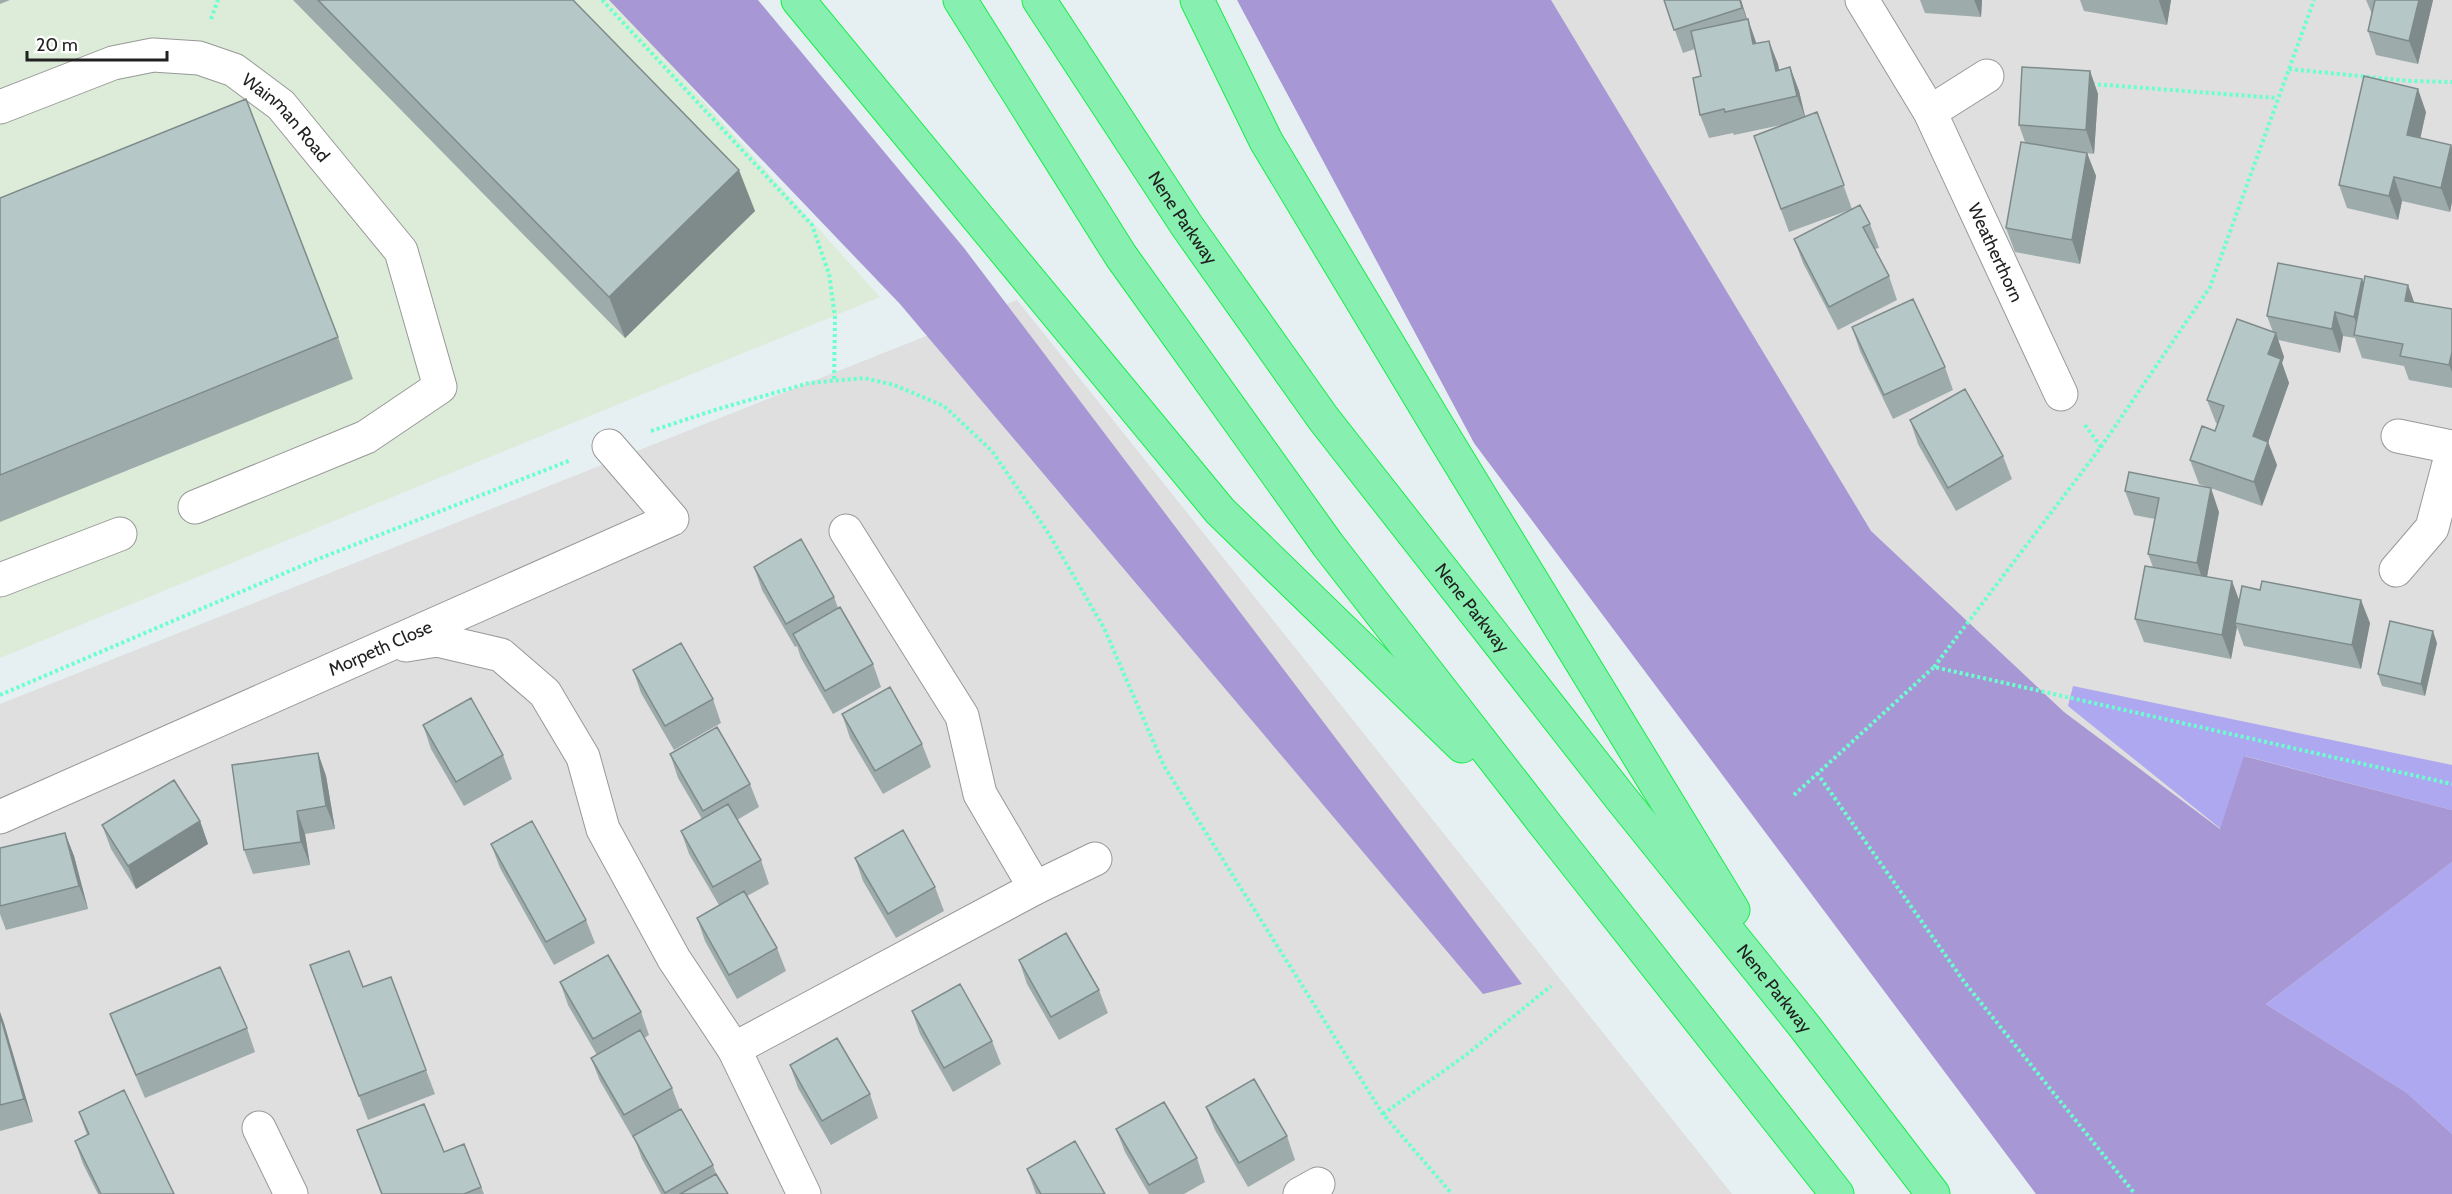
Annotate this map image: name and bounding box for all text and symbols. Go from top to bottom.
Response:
scale bar [27,24,166,62]
text: 20 m [36,34,78,56]
street label: Wainman Road [238,69,334,166]
street label: Nene Parkway [1143,167,1222,269]
street label: Weatherthorn [1963,200,2028,305]
street label: Nene Parkway [1430,559,1514,657]
street label: Morpeth Close [325,616,435,681]
street label: Nene Parkway [1732,940,1817,1037]

